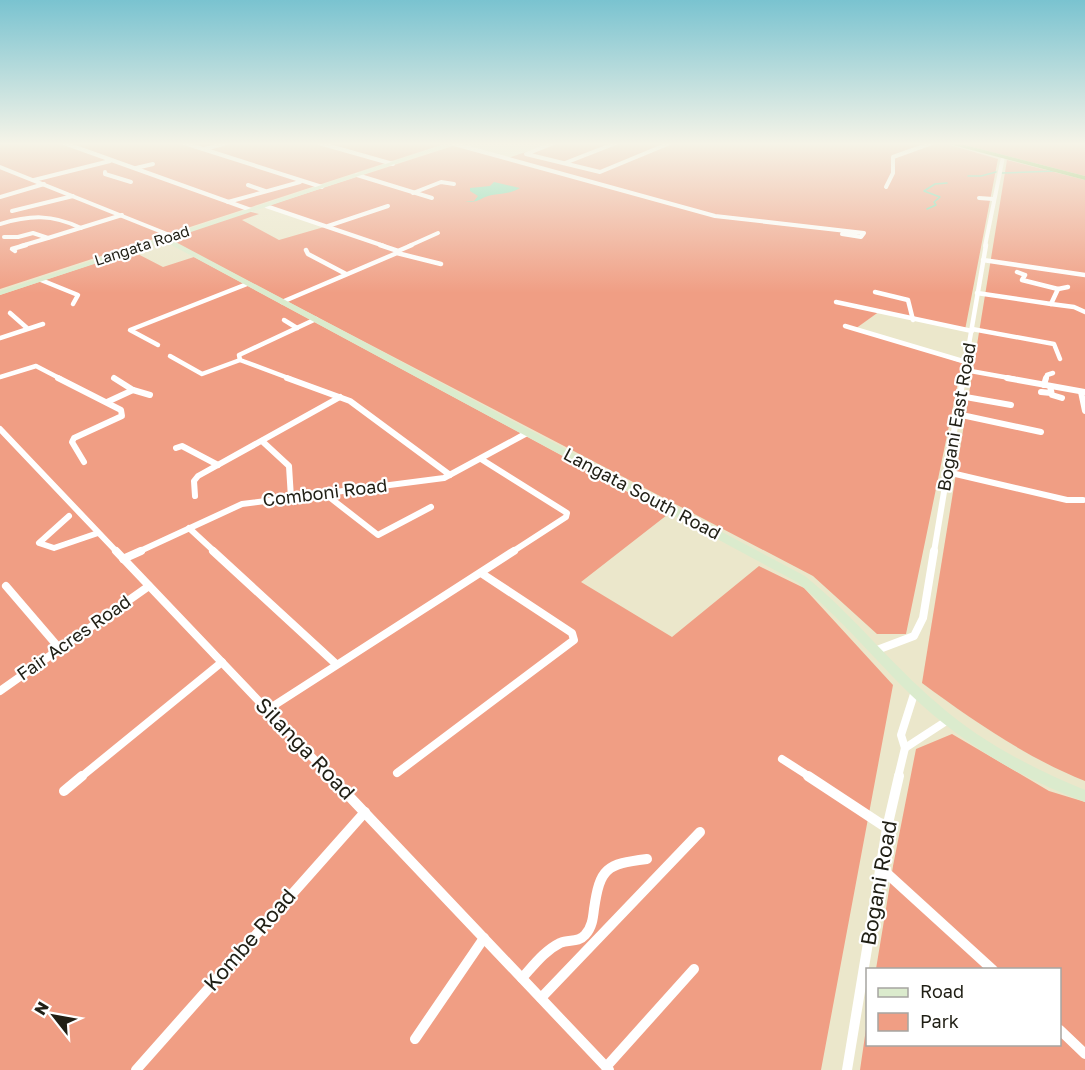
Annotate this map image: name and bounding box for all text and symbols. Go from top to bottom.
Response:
street label: Langata Road [92,221,192,269]
street label: Bogani East Road [932,341,980,493]
street label: Langata South Road [560,442,725,544]
street label: Comboni Road [261,473,388,511]
street label: Fair Acres Road [12,590,135,685]
street label: Silanga Road [250,692,361,805]
street label: Bogani Road [854,818,902,947]
street label: Kombe Road [198,883,301,996]
legend [866,968,1061,1046]
text: Road [920,980,964,1002]
north arrow [24,986,84,1046]
text: N [29,998,53,1019]
text: Park [920,1010,959,1032]

